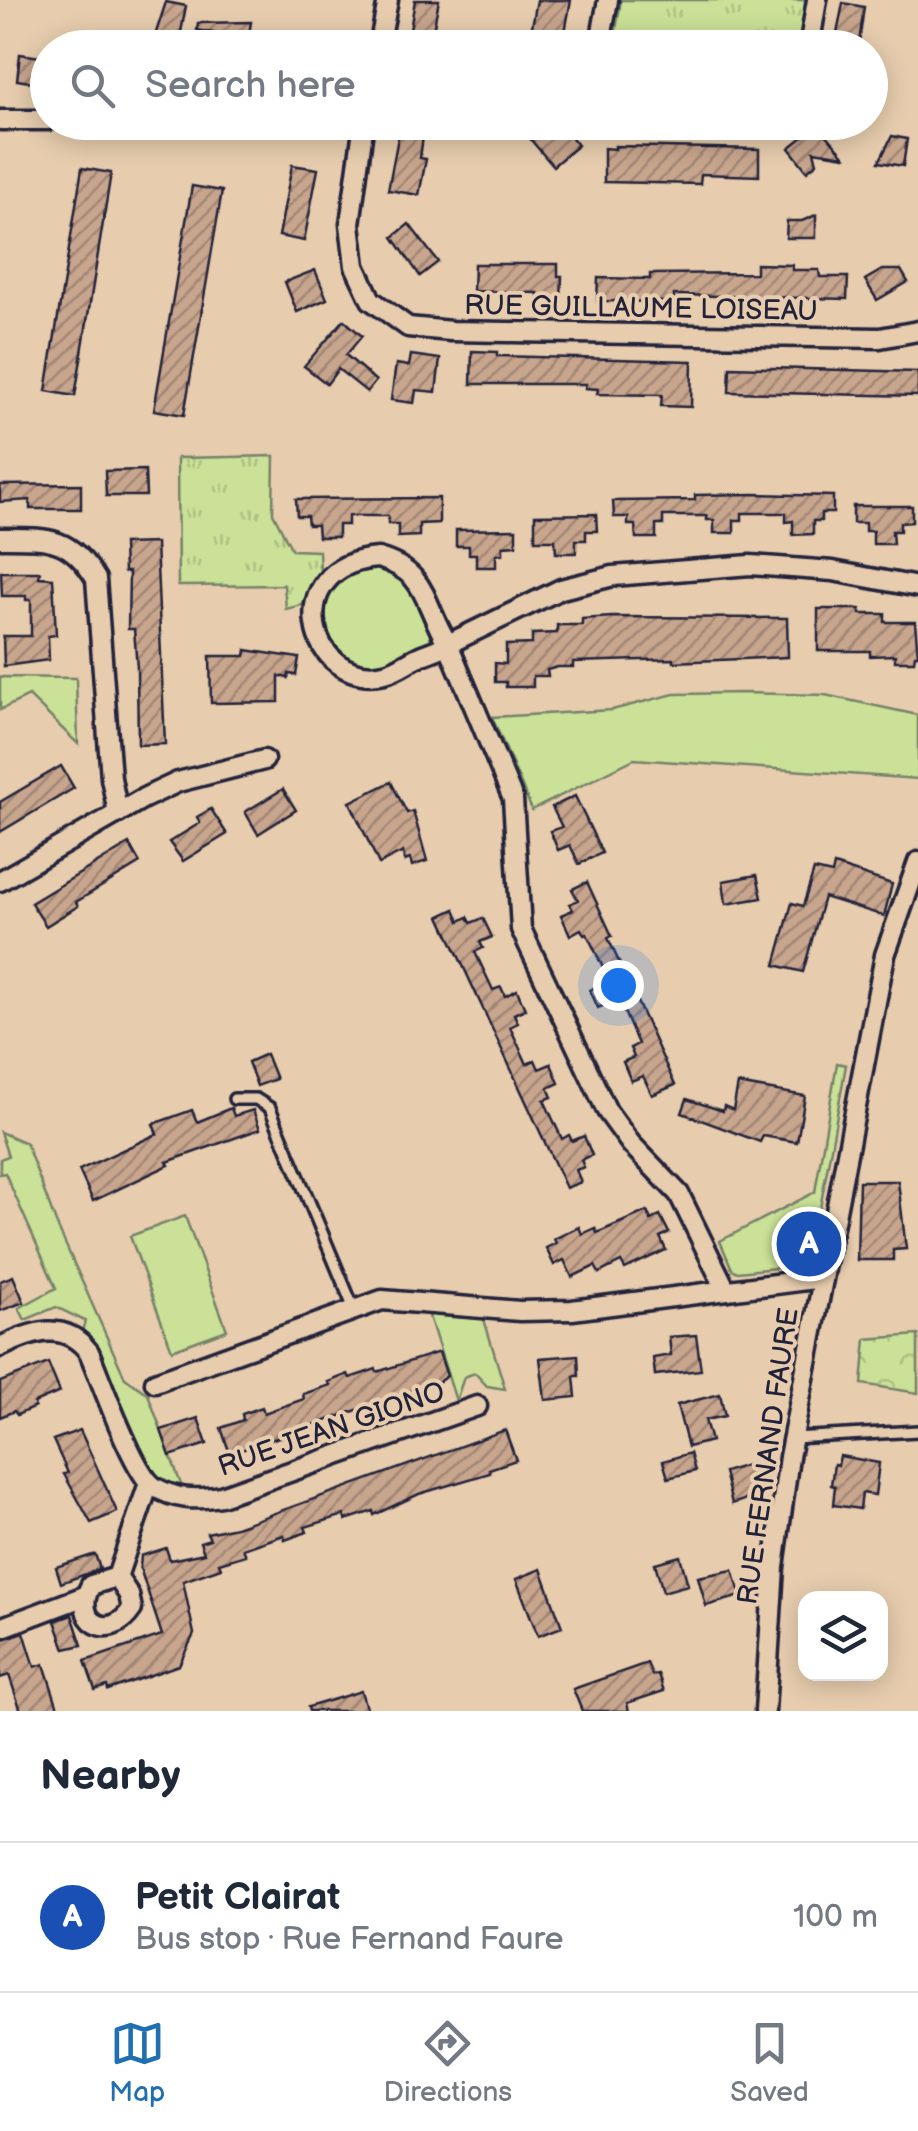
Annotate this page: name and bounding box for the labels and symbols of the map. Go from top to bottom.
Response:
street label: RUE GUILLAUME LOISEAU [464,289,818,328]
your location [593,960,644,1011]
pin: A [776,1206,842,1282]
street label: RUE FERNAND FAURE [731,1306,806,1607]
street label: RUE JEAN GIONO [214,1375,449,1484]

